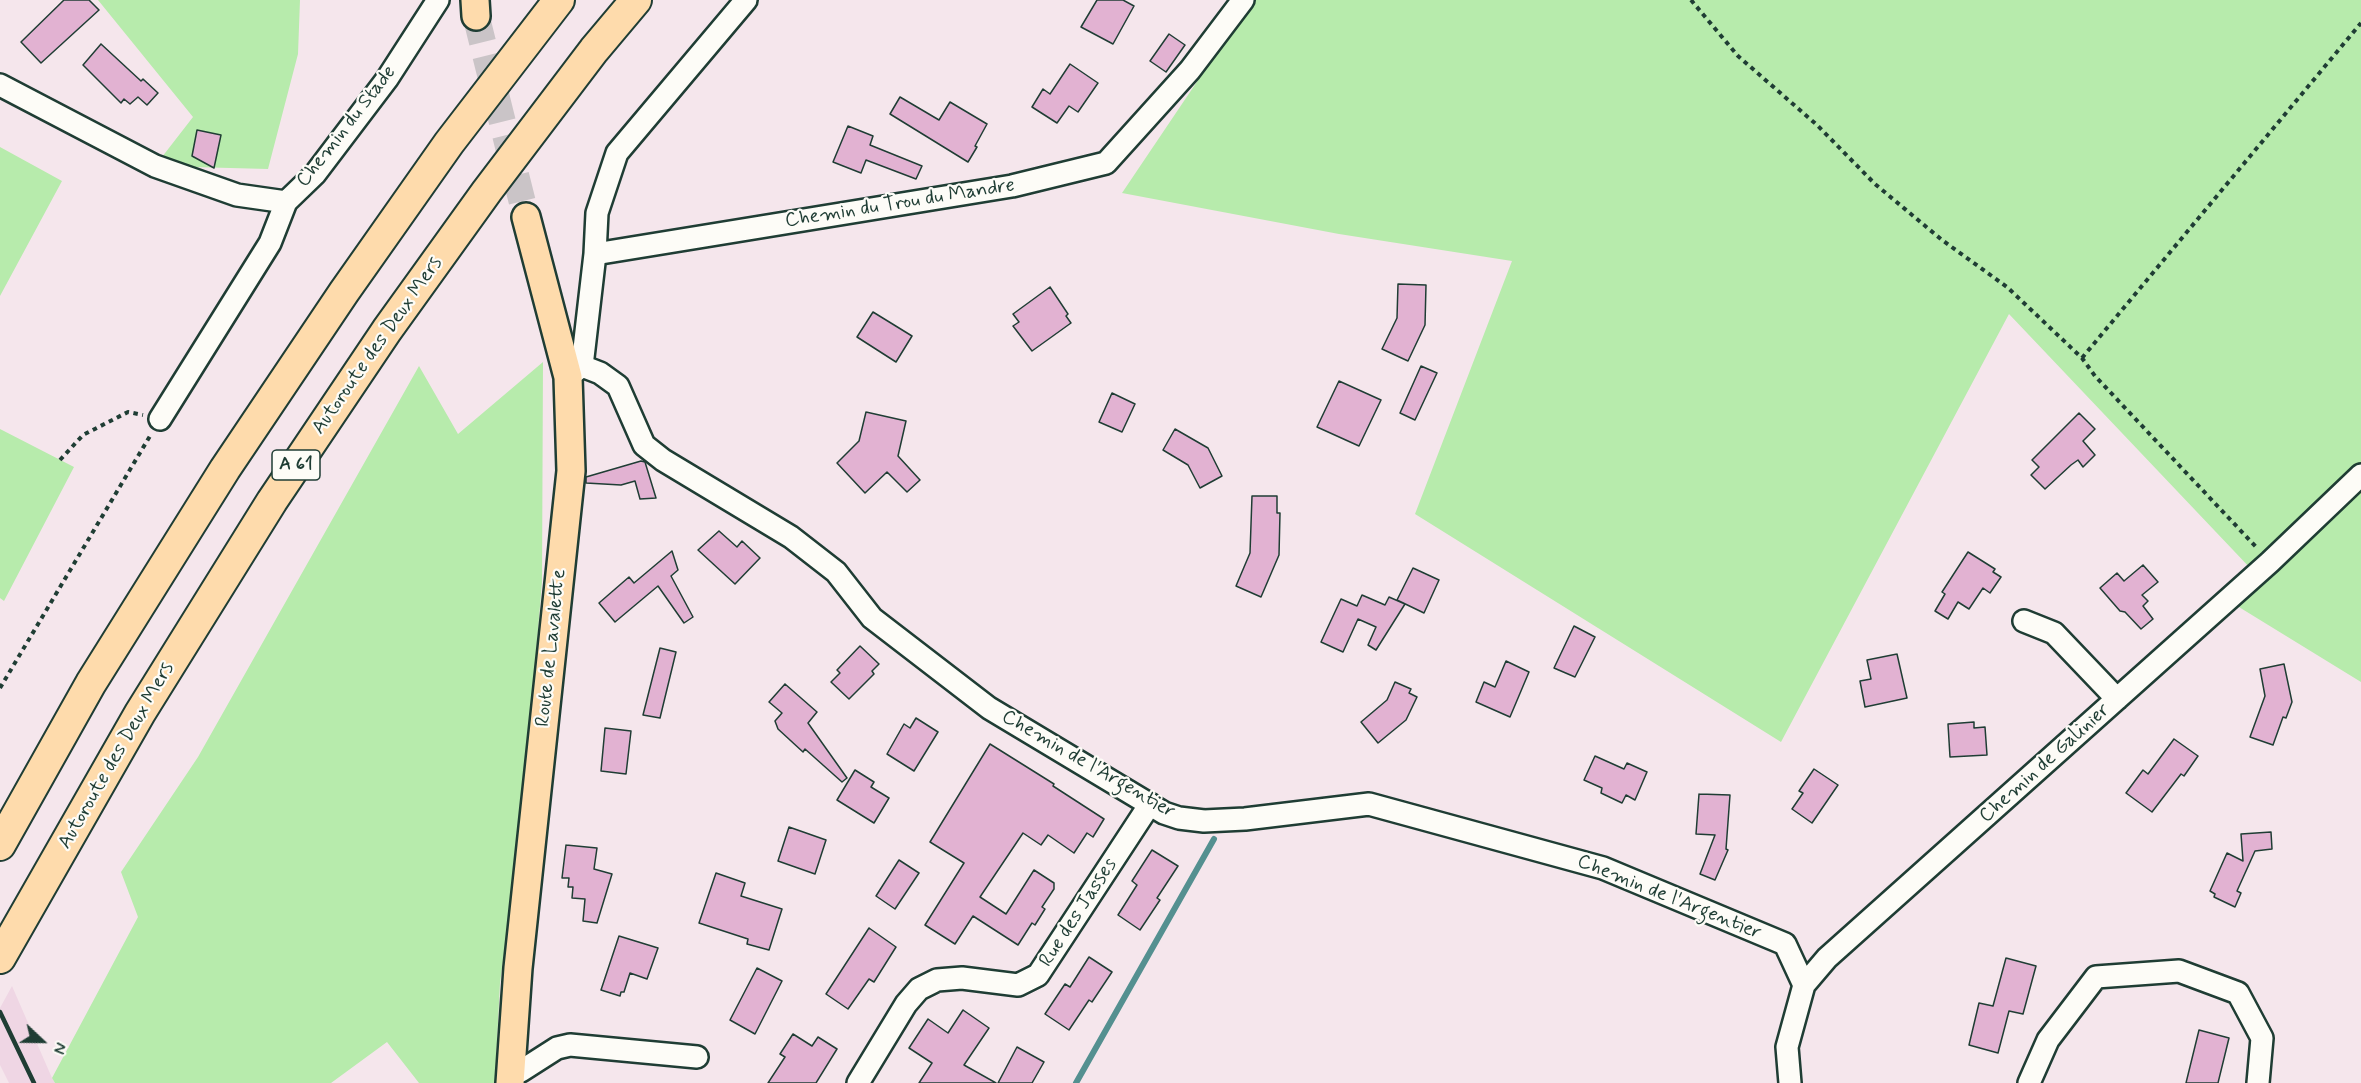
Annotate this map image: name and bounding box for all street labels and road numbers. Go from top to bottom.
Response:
street label: Chemin du Stade [292,61,402,193]
street label: Chemin du Trou du Mandre [783,174,1017,234]
street label: Autoroute des Deux Mers [307,252,449,440]
road number: A 61 [272,450,320,480]
street label: Route de Lavalette [532,568,572,728]
street label: Autoroute des Deux Mers [54,658,180,854]
street label: Chemin de Galinier [1975,699,2115,829]
street label: Chemin de l'Argentier [997,705,1179,825]
street label: Chemin de l'Argentier [1573,850,1765,946]
street label: Rue des Jasses [1035,854,1123,972]

